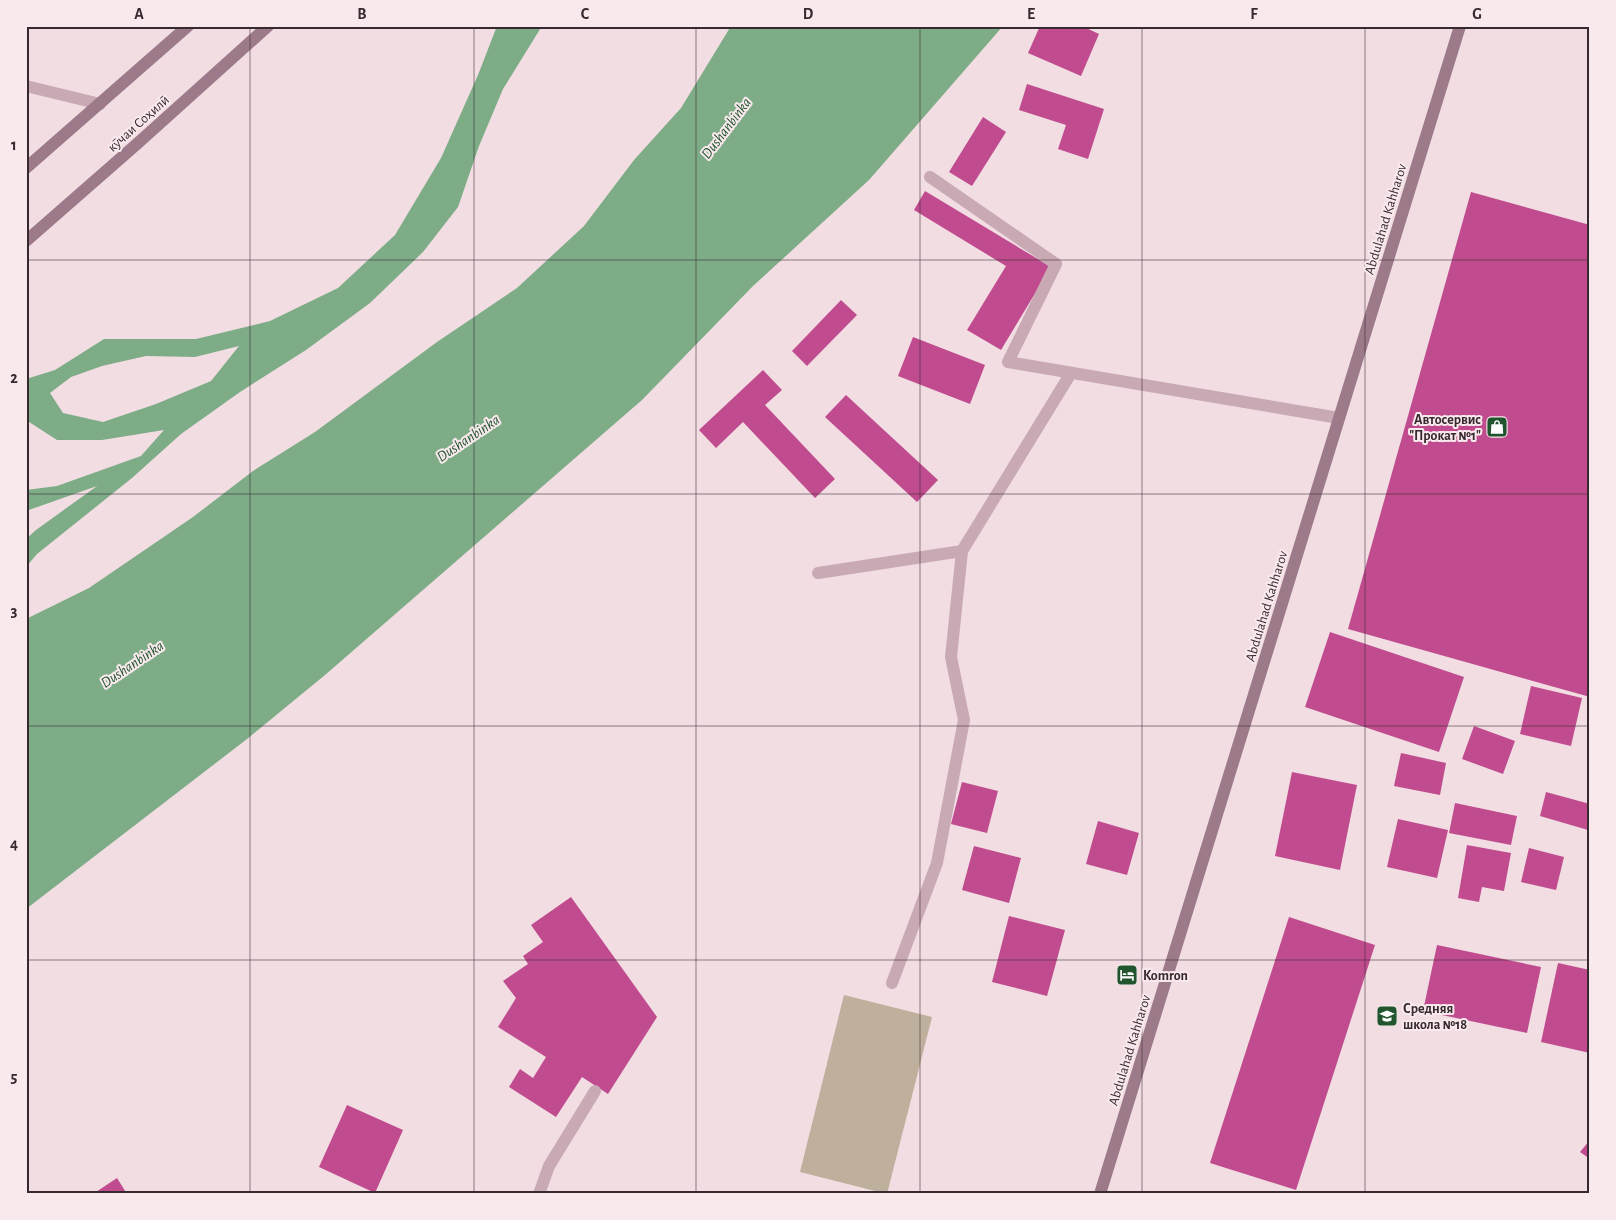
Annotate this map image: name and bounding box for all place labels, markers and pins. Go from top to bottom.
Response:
place label: Автосервис "Прокат №1" [1409,413,1481,443]
shop icon: Автосервис "Прокат №1" [1485,415,1509,439]
hotel icon: Komron [1115,963,1139,987]
place label: Komron [1143,969,1188,983]
place label: Средняя школа №18 [1403,1002,1467,1032]
school or university icon: Средняя школа №18 [1375,1004,1399,1028]

